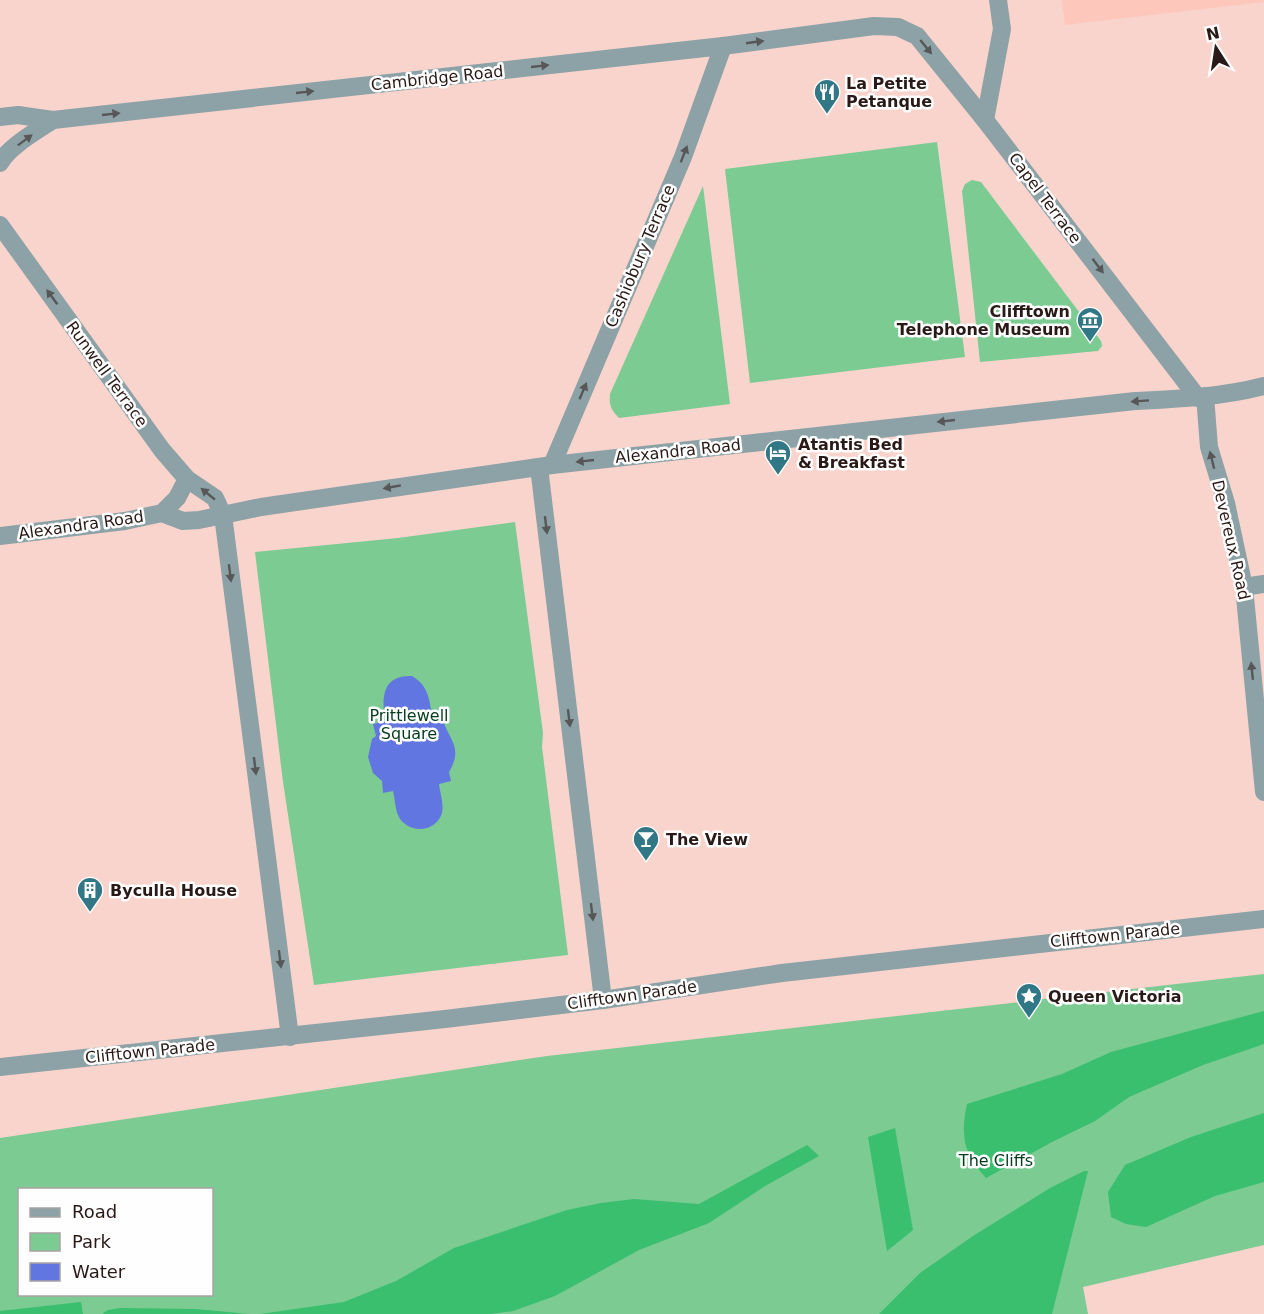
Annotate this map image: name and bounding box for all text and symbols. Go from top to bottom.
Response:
north arrow [1186,18,1246,78]
text: N [1204,23,1222,45]
one-way arrow [746,37,765,47]
one-way arrow [919,39,932,55]
one-way arrow [531,61,550,71]
street label: Cambridge Road [370,62,504,94]
place label: La Petite Petanque [846,74,932,111]
restaurant icon: La Petite Petanque [812,77,842,115]
one-way arrow [295,87,314,97]
one-way arrow [102,109,121,119]
one-way arrow [17,134,32,146]
one-way arrow [680,145,689,163]
street label: Capel Terrace [1005,149,1085,247]
street label: Cashiobury Terrace [601,182,679,330]
one-way arrow [1091,259,1103,274]
one-way arrow [46,290,58,306]
place label: Clifftown Telephone Museum [897,302,1070,339]
museum icon: Clifftown Telephone Museum [1075,305,1105,343]
street label: Runwell Terrace [62,318,152,430]
one-way arrow [578,382,588,400]
one-way arrow [1130,396,1149,405]
one-way arrow [936,417,955,426]
street label: Alexandra Road [614,435,742,467]
place label: Atantis Bed & Breakfast [798,435,905,472]
hotel icon: Atantis Bed & Breakfast [763,438,793,476]
one-way arrow [1207,451,1216,469]
one-way arrow [575,456,594,466]
street label: Devereux Road [1208,478,1254,602]
one-way arrow [382,483,401,492]
one-way arrow [200,488,216,501]
street label: Alexandra Road [17,507,145,543]
one-way arrow [541,515,550,534]
one-way arrow [226,563,235,582]
one-way arrow [1247,662,1257,681]
park label: Prittlewell Square [369,706,449,743]
one-way arrow [564,709,573,728]
one-way arrow [250,757,260,776]
bar icon: The View [631,824,661,862]
place label: The View [666,830,748,849]
building icon: Byculla House [75,875,105,913]
place label: Byculla House [110,881,237,900]
one-way arrow [587,903,597,922]
street label: Clifftown Parade [1049,919,1181,951]
one-way arrow [275,950,284,969]
street label: Clifftown Parade [566,977,698,1013]
place icon: Queen Victoria [1014,981,1044,1019]
place label: Queen Victoria [1048,987,1182,1006]
street label: Clifftown Parade [84,1035,216,1067]
park label: The Cliffs [958,1151,1033,1170]
legend [18,1188,213,1296]
text: Road [72,1201,117,1222]
text: Park [72,1231,111,1252]
text: Water [72,1261,126,1282]

